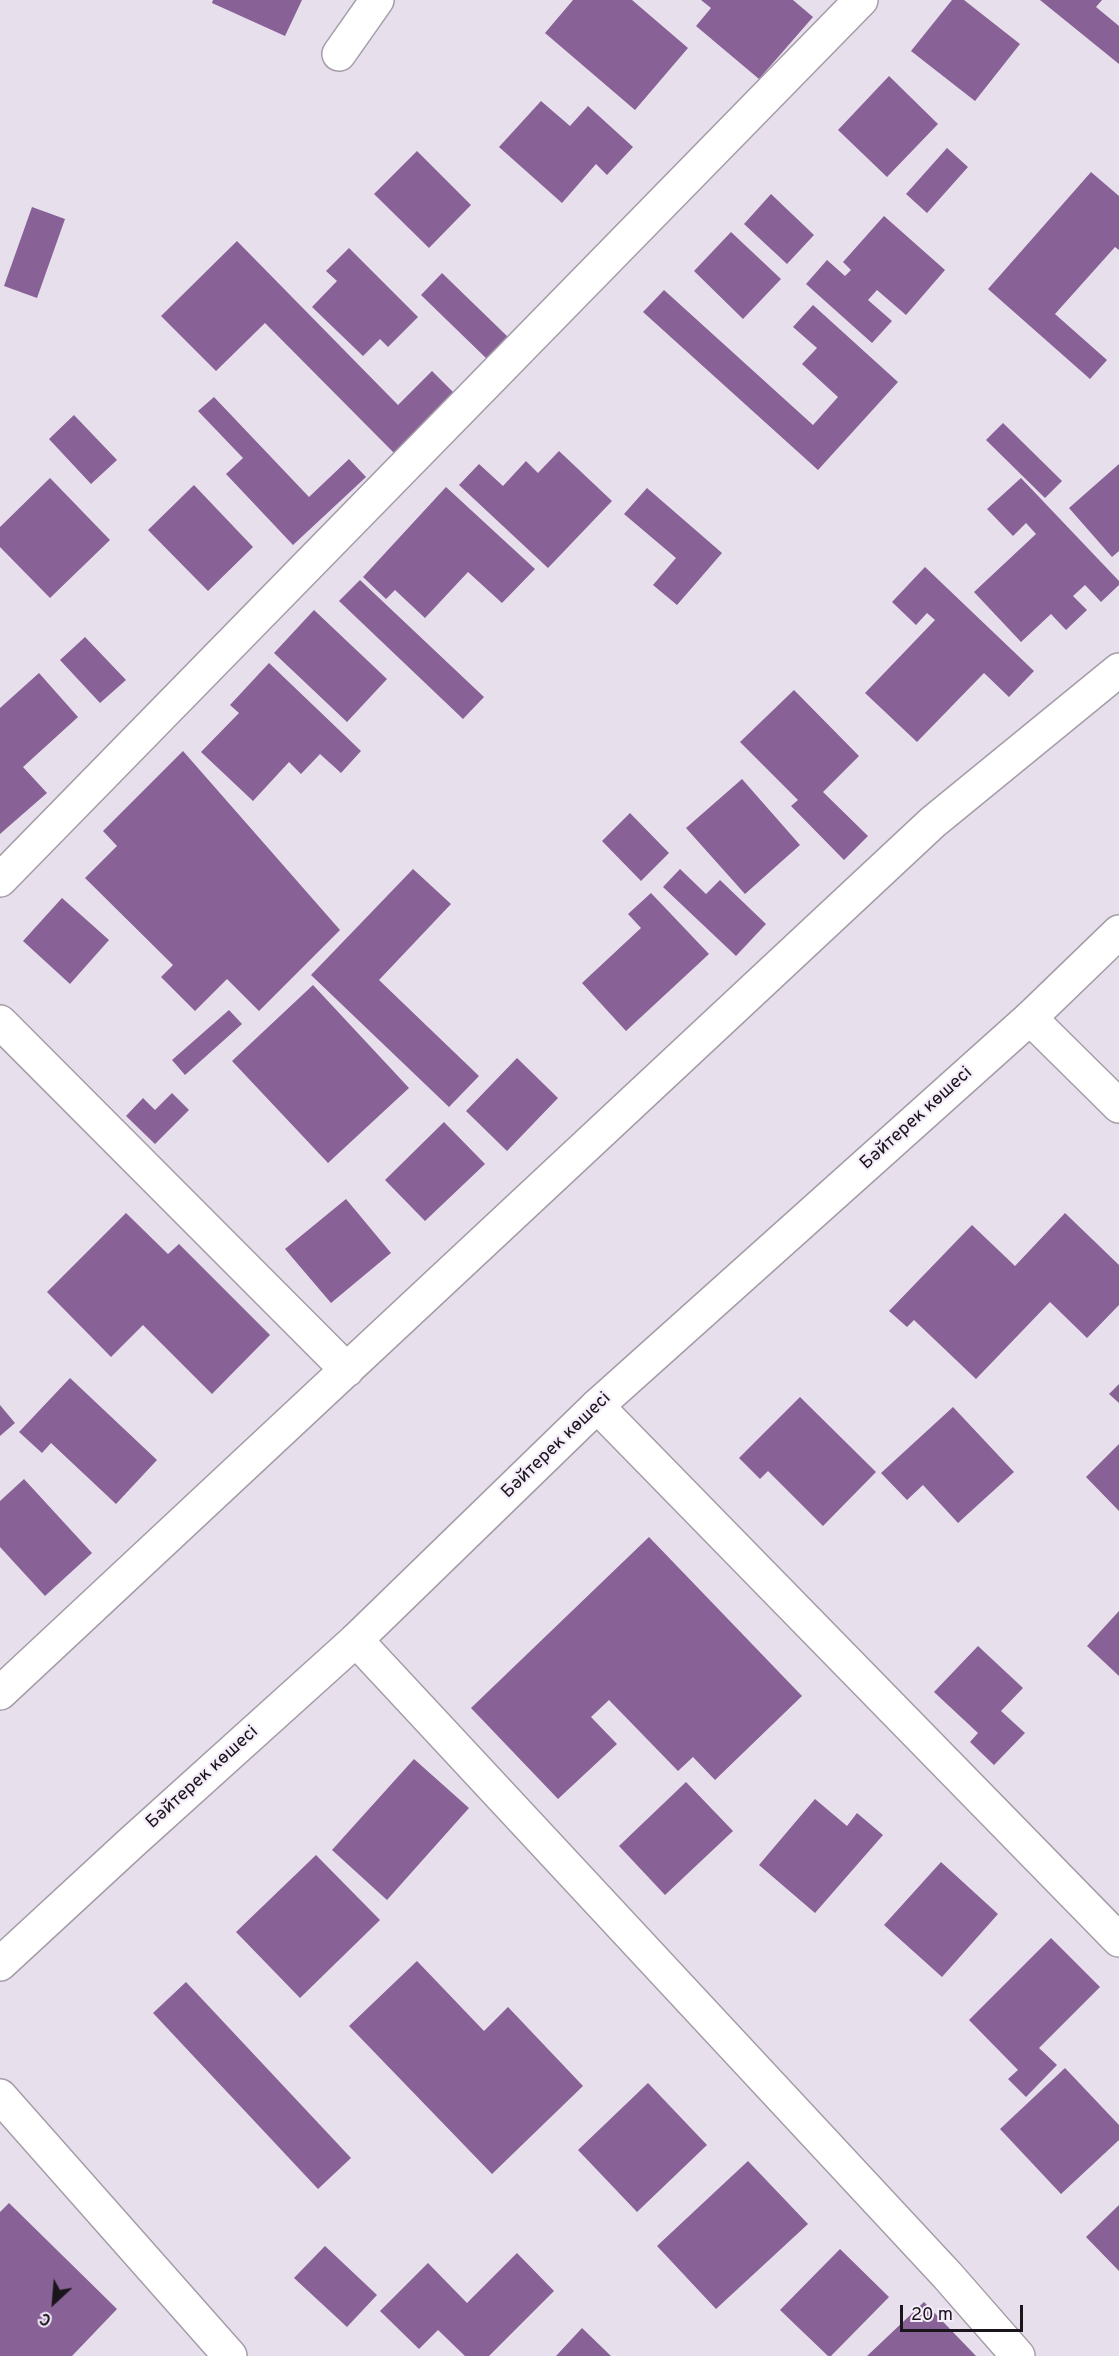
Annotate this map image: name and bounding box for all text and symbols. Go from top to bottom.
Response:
street label: Бәйтерек көшесі [856,1063,978,1175]
street label: Бәйтерек көшесі [498,1388,616,1504]
street label: Бәйтерек көшесі [142,1722,264,1834]
north arrow [24,2272,84,2332]
scale bar [903,2293,1026,2331]
text: 20 m [911,2304,953,2327]
text: С [37,2307,55,2329]

